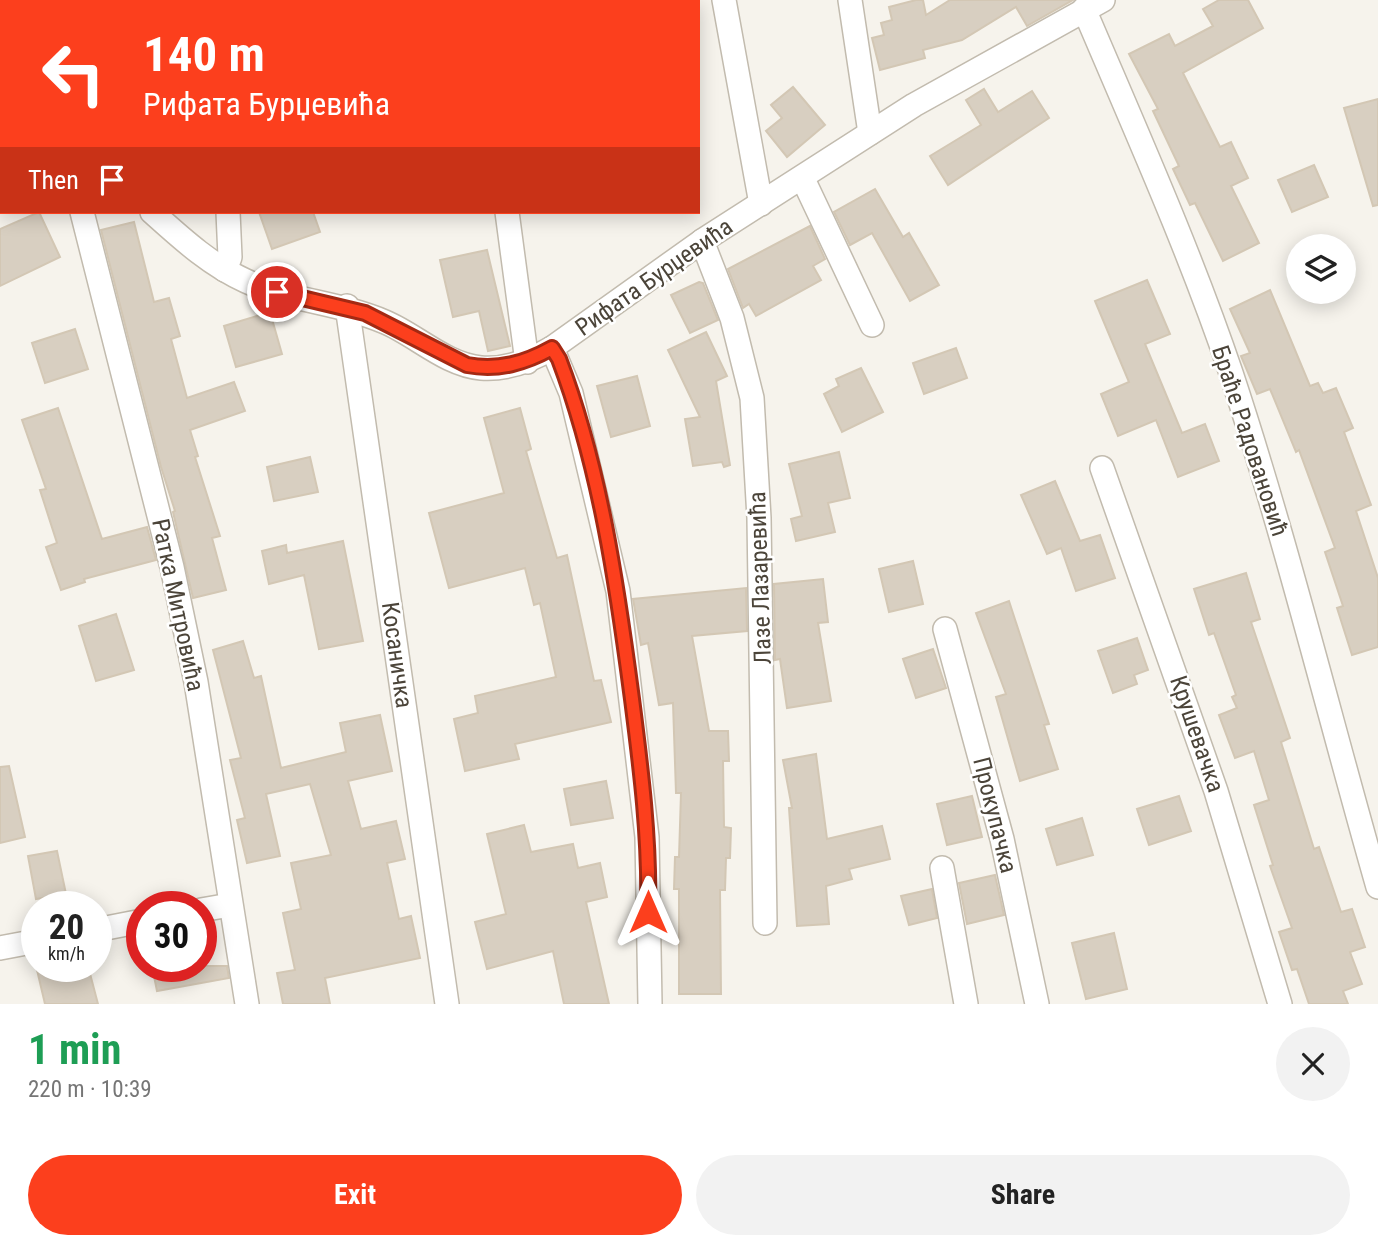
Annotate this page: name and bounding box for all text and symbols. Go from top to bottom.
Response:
text: 140 m [143,26,265,83]
icon: left [28,28,119,119]
text: Рифата Бурџевића [143,85,390,123]
icon: arrive [93,161,131,199]
text: Then [28,165,79,195]
street label: Рифата Бурџевића [570,212,738,342]
map controls [1286,234,1356,304]
button: layers [1286,234,1356,304]
pin [247,262,307,322]
icon: arrive [258,273,296,311]
street label: Браће Радовановић [1206,342,1294,540]
street label: Лазе Лазаревића [743,491,777,665]
street label: Ратка Митровића [146,516,210,694]
street label: Косаничка [376,600,418,710]
street label: Крушевачка [1164,672,1230,796]
street label: Прокупачка [967,754,1023,876]
position arrow [611,875,685,949]
speed limit sign: 30 [126,891,217,982]
text: 20 [49,907,84,948]
text: km/h [48,943,85,964]
text: 1 min [28,1025,121,1074]
button: close [1276,1027,1350,1101]
text: 220 m · 10:39 [28,1076,152,1103]
button: Exit [28,1155,682,1235]
button: Share [696,1155,1350,1235]

